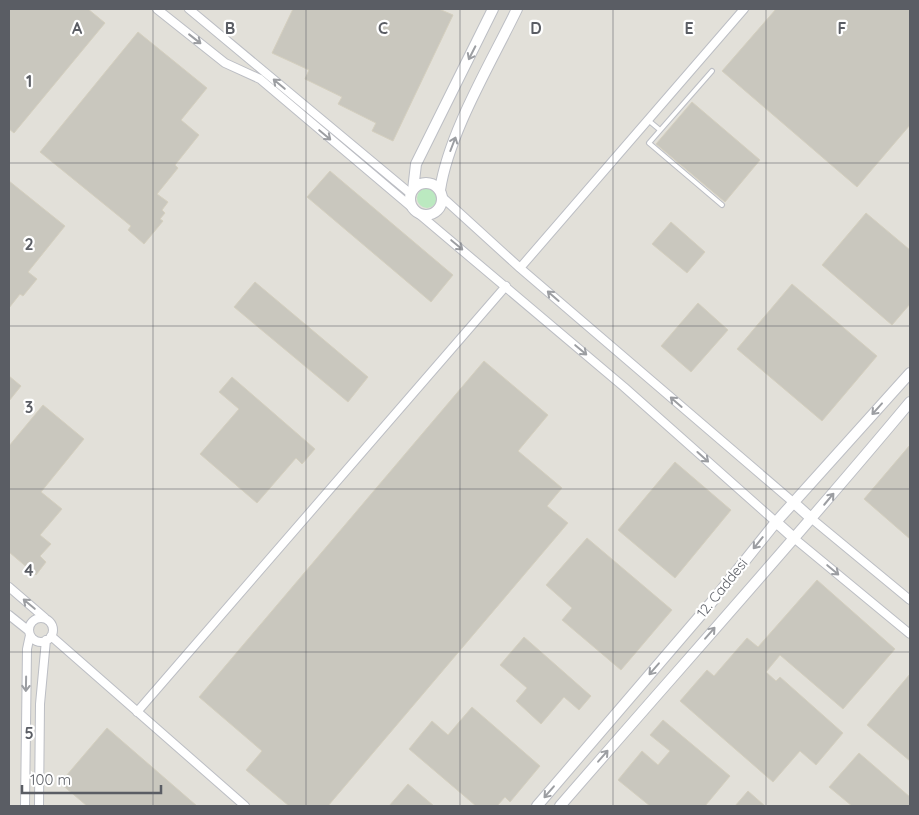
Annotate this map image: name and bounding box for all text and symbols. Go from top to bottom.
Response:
text: A [72,18,83,38]
text: B [225,18,235,38]
text: C [378,18,388,38]
text: D [530,18,542,38]
text: E [684,18,694,38]
text: F [838,18,847,38]
one-way arrow [188,34,201,45]
one-way arrow [467,45,477,60]
text: 1 [26,71,32,91]
one-way arrow [273,79,286,90]
one-way arrow [319,129,332,140]
one-way arrow [449,136,458,151]
text: 2 [24,234,34,254]
one-way arrow [450,239,463,251]
one-way arrow [546,290,559,301]
one-way arrow [574,344,587,355]
one-way arrow [670,396,683,407]
text: 3 [25,397,33,417]
one-way arrow [871,402,883,415]
one-way arrow [697,451,710,463]
one-way arrow [824,492,835,505]
one-way arrow [753,537,764,550]
street label: 12. Caddesi [693,555,751,621]
text: 4 [24,560,34,580]
one-way arrow [826,564,839,575]
one-way arrow [23,598,36,609]
one-way arrow [704,627,715,640]
one-way arrow [649,662,660,675]
one-way arrow [21,675,31,691]
text: 5 [24,723,34,743]
one-way arrow [598,750,609,763]
scale bar [22,762,161,794]
text: 100 m [30,770,71,789]
one-way arrow [543,785,554,798]

